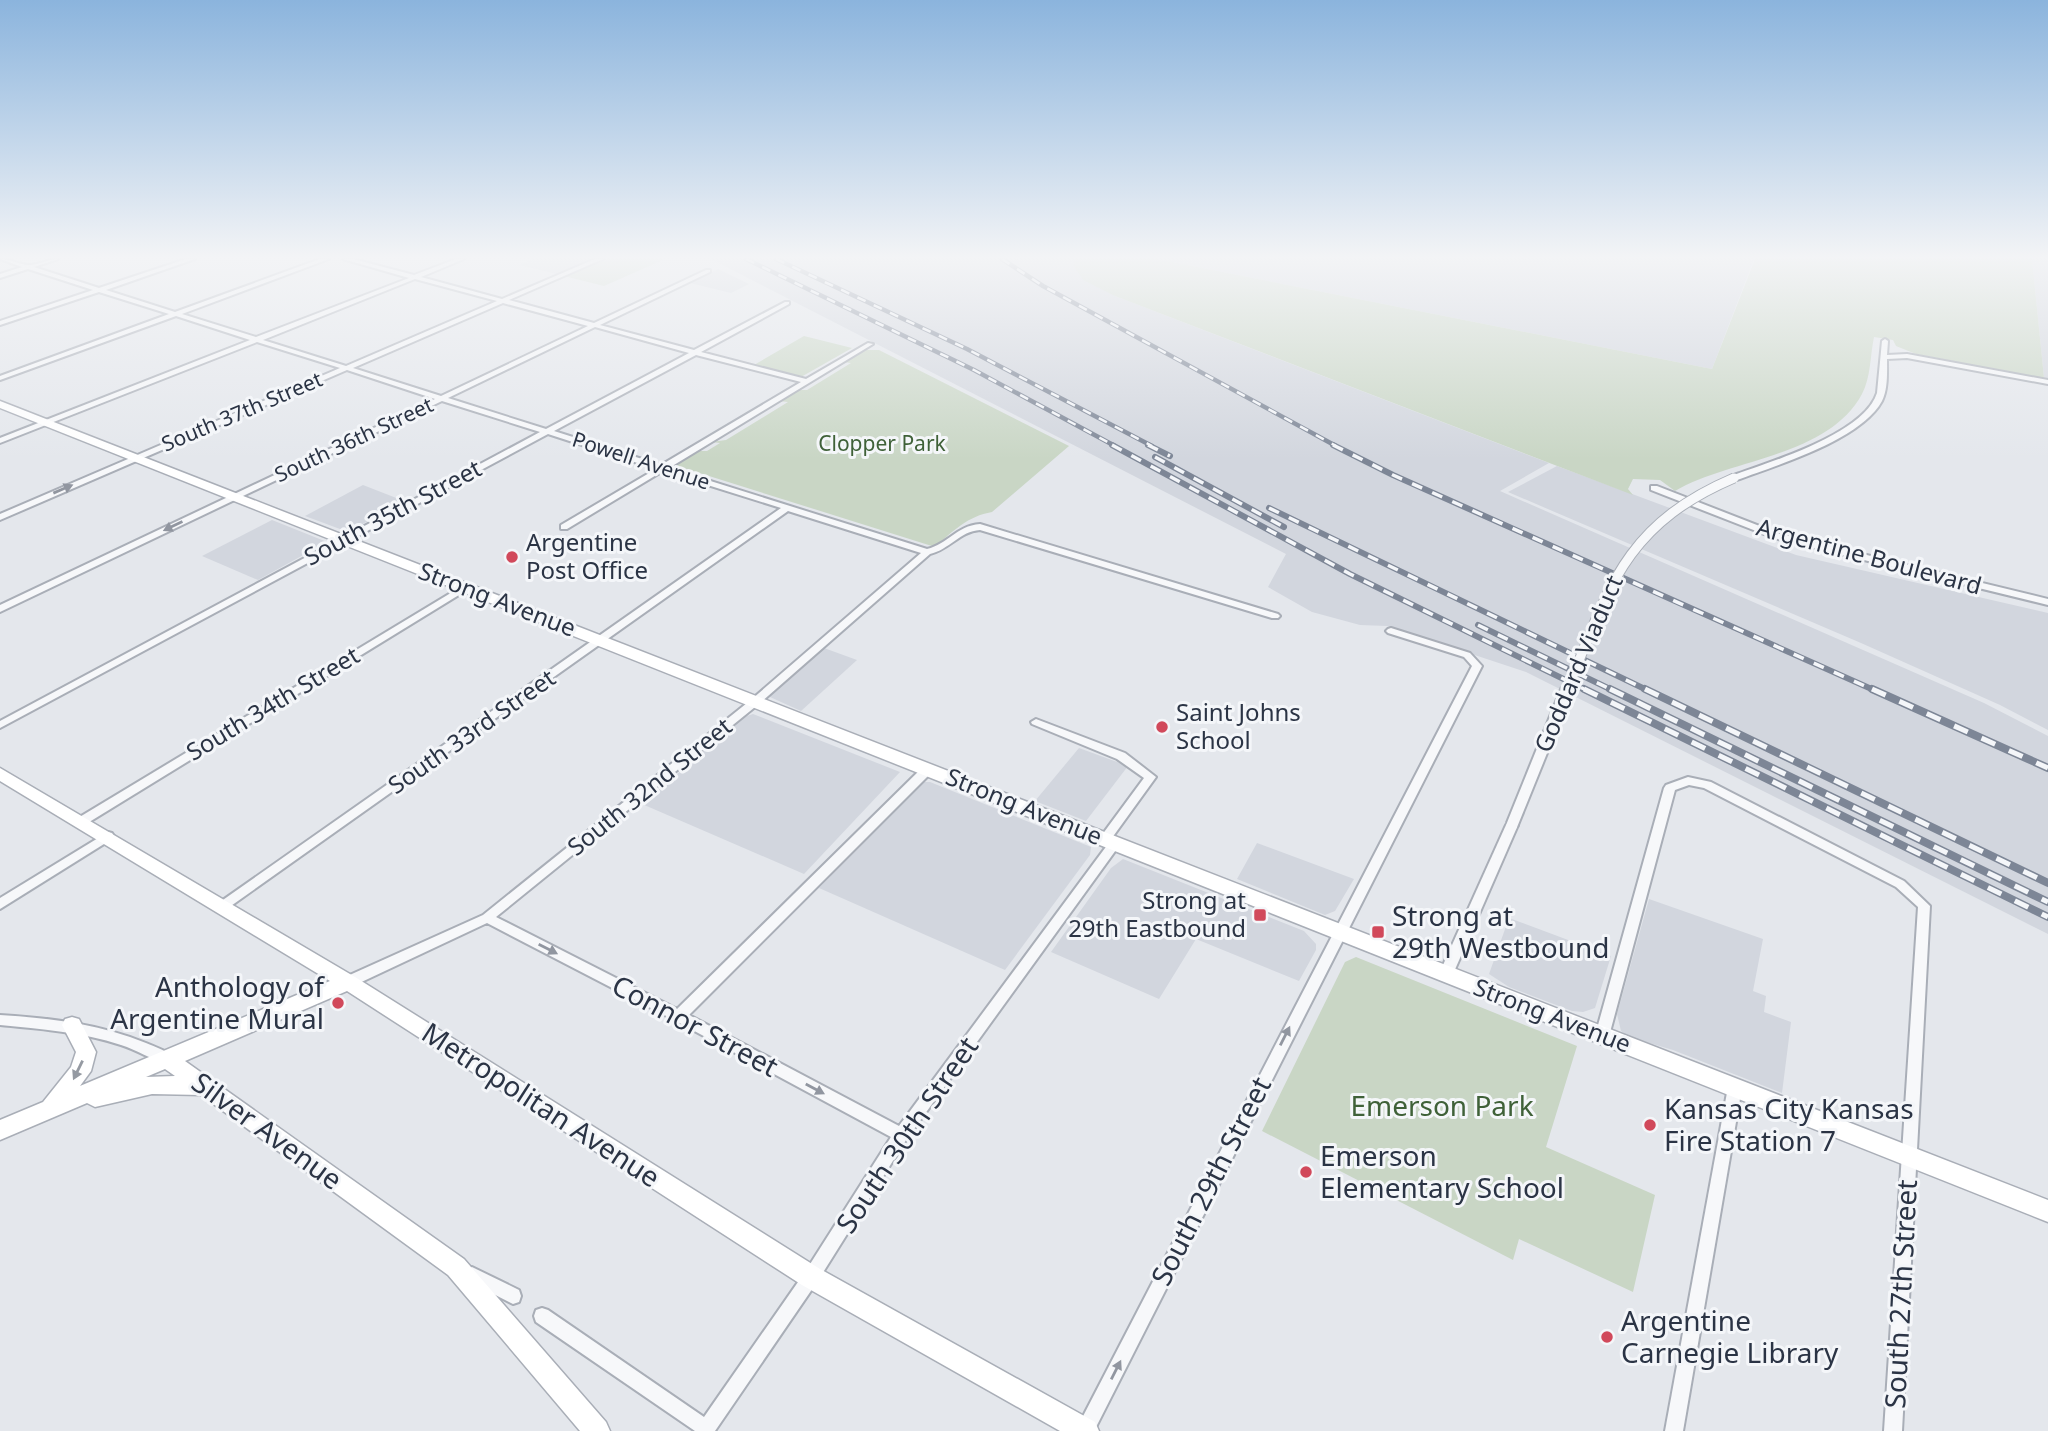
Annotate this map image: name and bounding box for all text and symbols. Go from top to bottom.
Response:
street label: South 37th Street [157,364,327,458]
street label: South 36th Street [270,390,438,488]
street label: Powell Avenue [569,425,714,496]
park label: Clopper Park [818,429,947,457]
street label: South 35th Street [298,451,487,572]
one-way arrow [52,484,73,495]
street label: Argentine Boulevard [1753,510,1986,601]
one-way arrow [162,521,183,532]
place label: Argentine Post Office [526,525,648,586]
marker: Argentine Post Office [504,549,520,565]
street label: Strong Avenue [414,553,581,644]
street label: Goddard Viaduct [1525,570,1630,757]
street label: South 34th Street [180,638,365,767]
street label: South 33rd Street [381,661,562,801]
place label: Saint Johns School [1176,695,1301,756]
street label: South 32nd Street [560,709,738,862]
marker: Saint Johns School [1154,719,1170,735]
street label: Strong Avenue [941,759,1108,852]
place label: Strong at 29th Eastbound [1068,883,1246,944]
place label: Strong at 29th Westbound [1392,896,1610,966]
marker: Strong at 29th Eastbound [1252,907,1268,923]
marker: Strong at 29th Westbound [1370,924,1386,940]
one-way arrow [538,944,558,955]
street label: Connor Street [606,965,785,1085]
place label: Anthology of Argentine Mural [110,967,325,1037]
street label: Strong Avenue [1469,969,1636,1060]
marker: Anthology of Argentine Mural [330,995,346,1011]
street label: Metropolitan Avenue [415,1013,668,1195]
one-way arrow [1280,1026,1291,1046]
street label: South 30th Street [826,1029,986,1240]
one-way arrow [73,1060,84,1080]
street label: Silver Avenue [185,1063,350,1198]
street label: South 29th Street [1141,1070,1279,1291]
one-way arrow [805,1083,825,1095]
park label: Emerson Park [1350,1086,1534,1124]
place label: Kansas City Kansas Fire Station 7 [1664,1089,1914,1159]
marker: Kansas City Kansas Fire Station 7 [1642,1117,1658,1133]
place label: Emerson Elementary School [1320,1136,1564,1206]
marker: Emerson Elementary School [1298,1164,1314,1180]
street label: South 27th Street [1875,1179,1925,1409]
place label: Argentine Carnegie Library [1621,1301,1839,1371]
marker: Argentine Carnegie Library [1599,1329,1615,1345]
one-way arrow [1110,1360,1121,1380]

